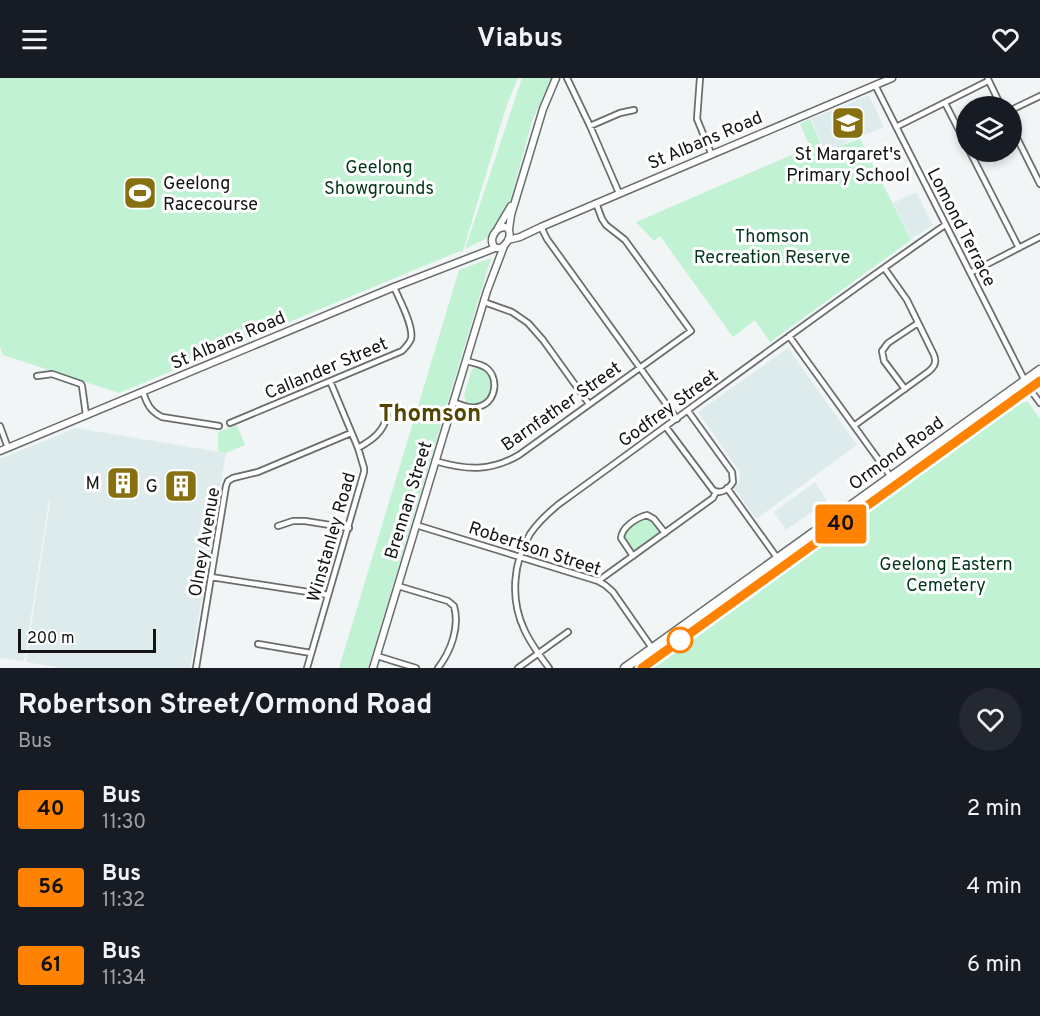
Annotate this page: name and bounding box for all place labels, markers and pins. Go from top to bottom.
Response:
school or university icon: St Margaret's Primary School [830,105,866,141]
place label: St Margaret's Primary School [786,144,910,188]
place label: Geelong Racecourse [163,173,258,217]
sports icon: Geelong Racecourse [122,175,158,211]
building icon: M [105,465,141,501]
building icon: G [163,468,199,504]
place label: M [86,473,100,496]
place label: G [146,476,158,499]
unlabelled marker [667,627,693,653]

